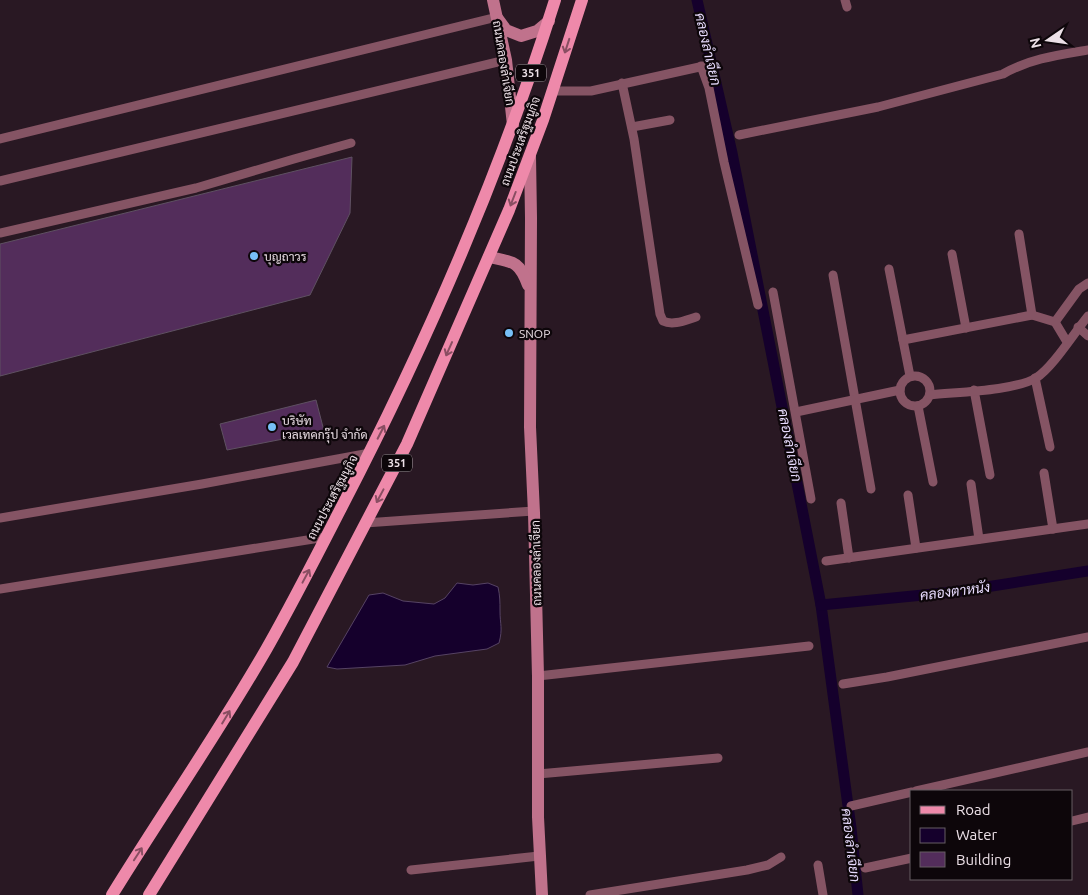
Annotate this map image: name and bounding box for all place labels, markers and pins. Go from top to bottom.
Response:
marker: บุญถาวร [248,250,260,262]
place label: บุญถาวร [264,250,307,266]
marker: SNOP [503,327,515,339]
place label: SNOP [519,327,550,340]
place label: บริษัท เวลเทคกรุ๊ป จำกัด [282,414,368,444]
marker: บริษัท เวลเทคกรุ๊ป จำกัด [266,421,278,433]

